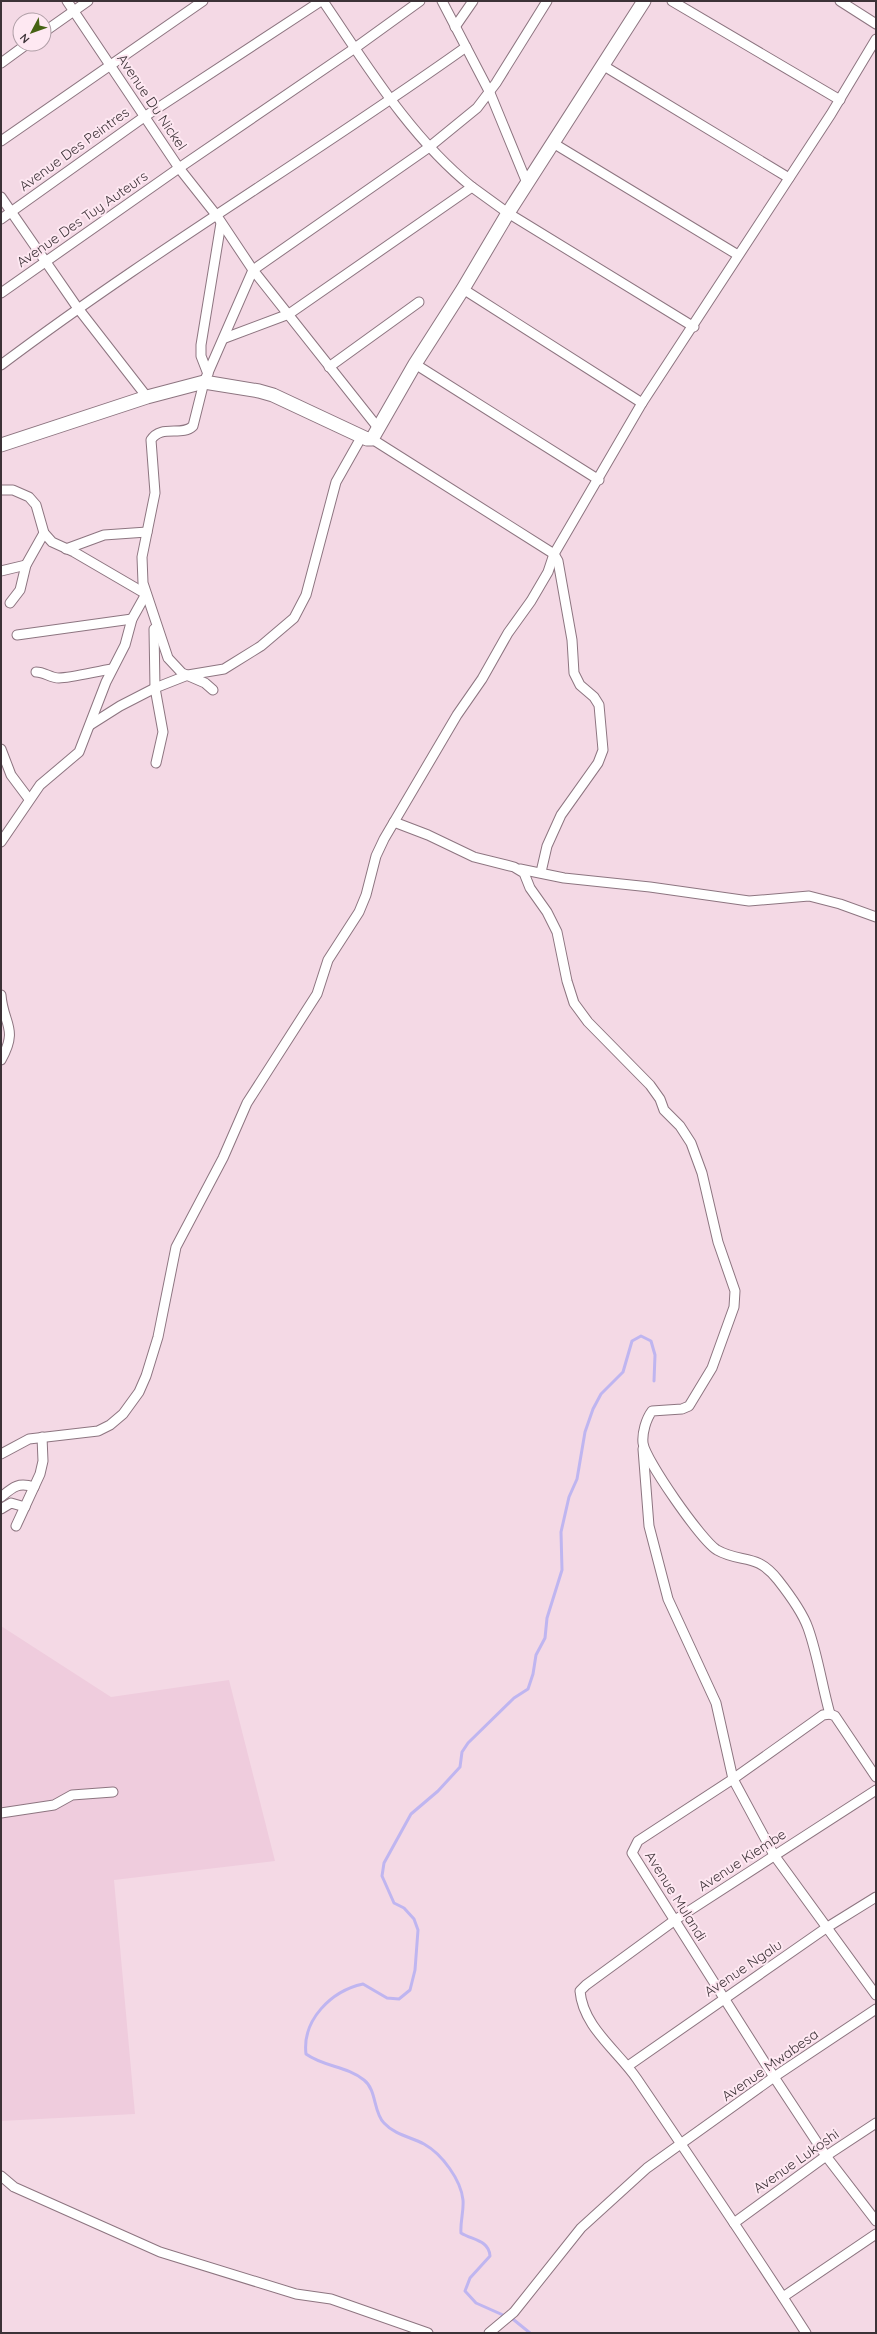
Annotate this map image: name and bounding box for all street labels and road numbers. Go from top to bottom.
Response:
street label: Avenue Du Nickel [113,50,191,154]
street label: Avenue Des Peintres [15,103,133,195]
street label: Avenue Des Tuy Auteurs [13,167,151,271]
street label: Avenue Kiembe [695,1825,789,1895]
street label: Avenue Mulandi [641,1848,711,1944]
street label: Avenue Ngalu [701,1935,785,2001]
street label: Avenue Mwabesa [718,2025,822,2105]
street label: Avenue Lukoshi [750,2125,842,2197]

